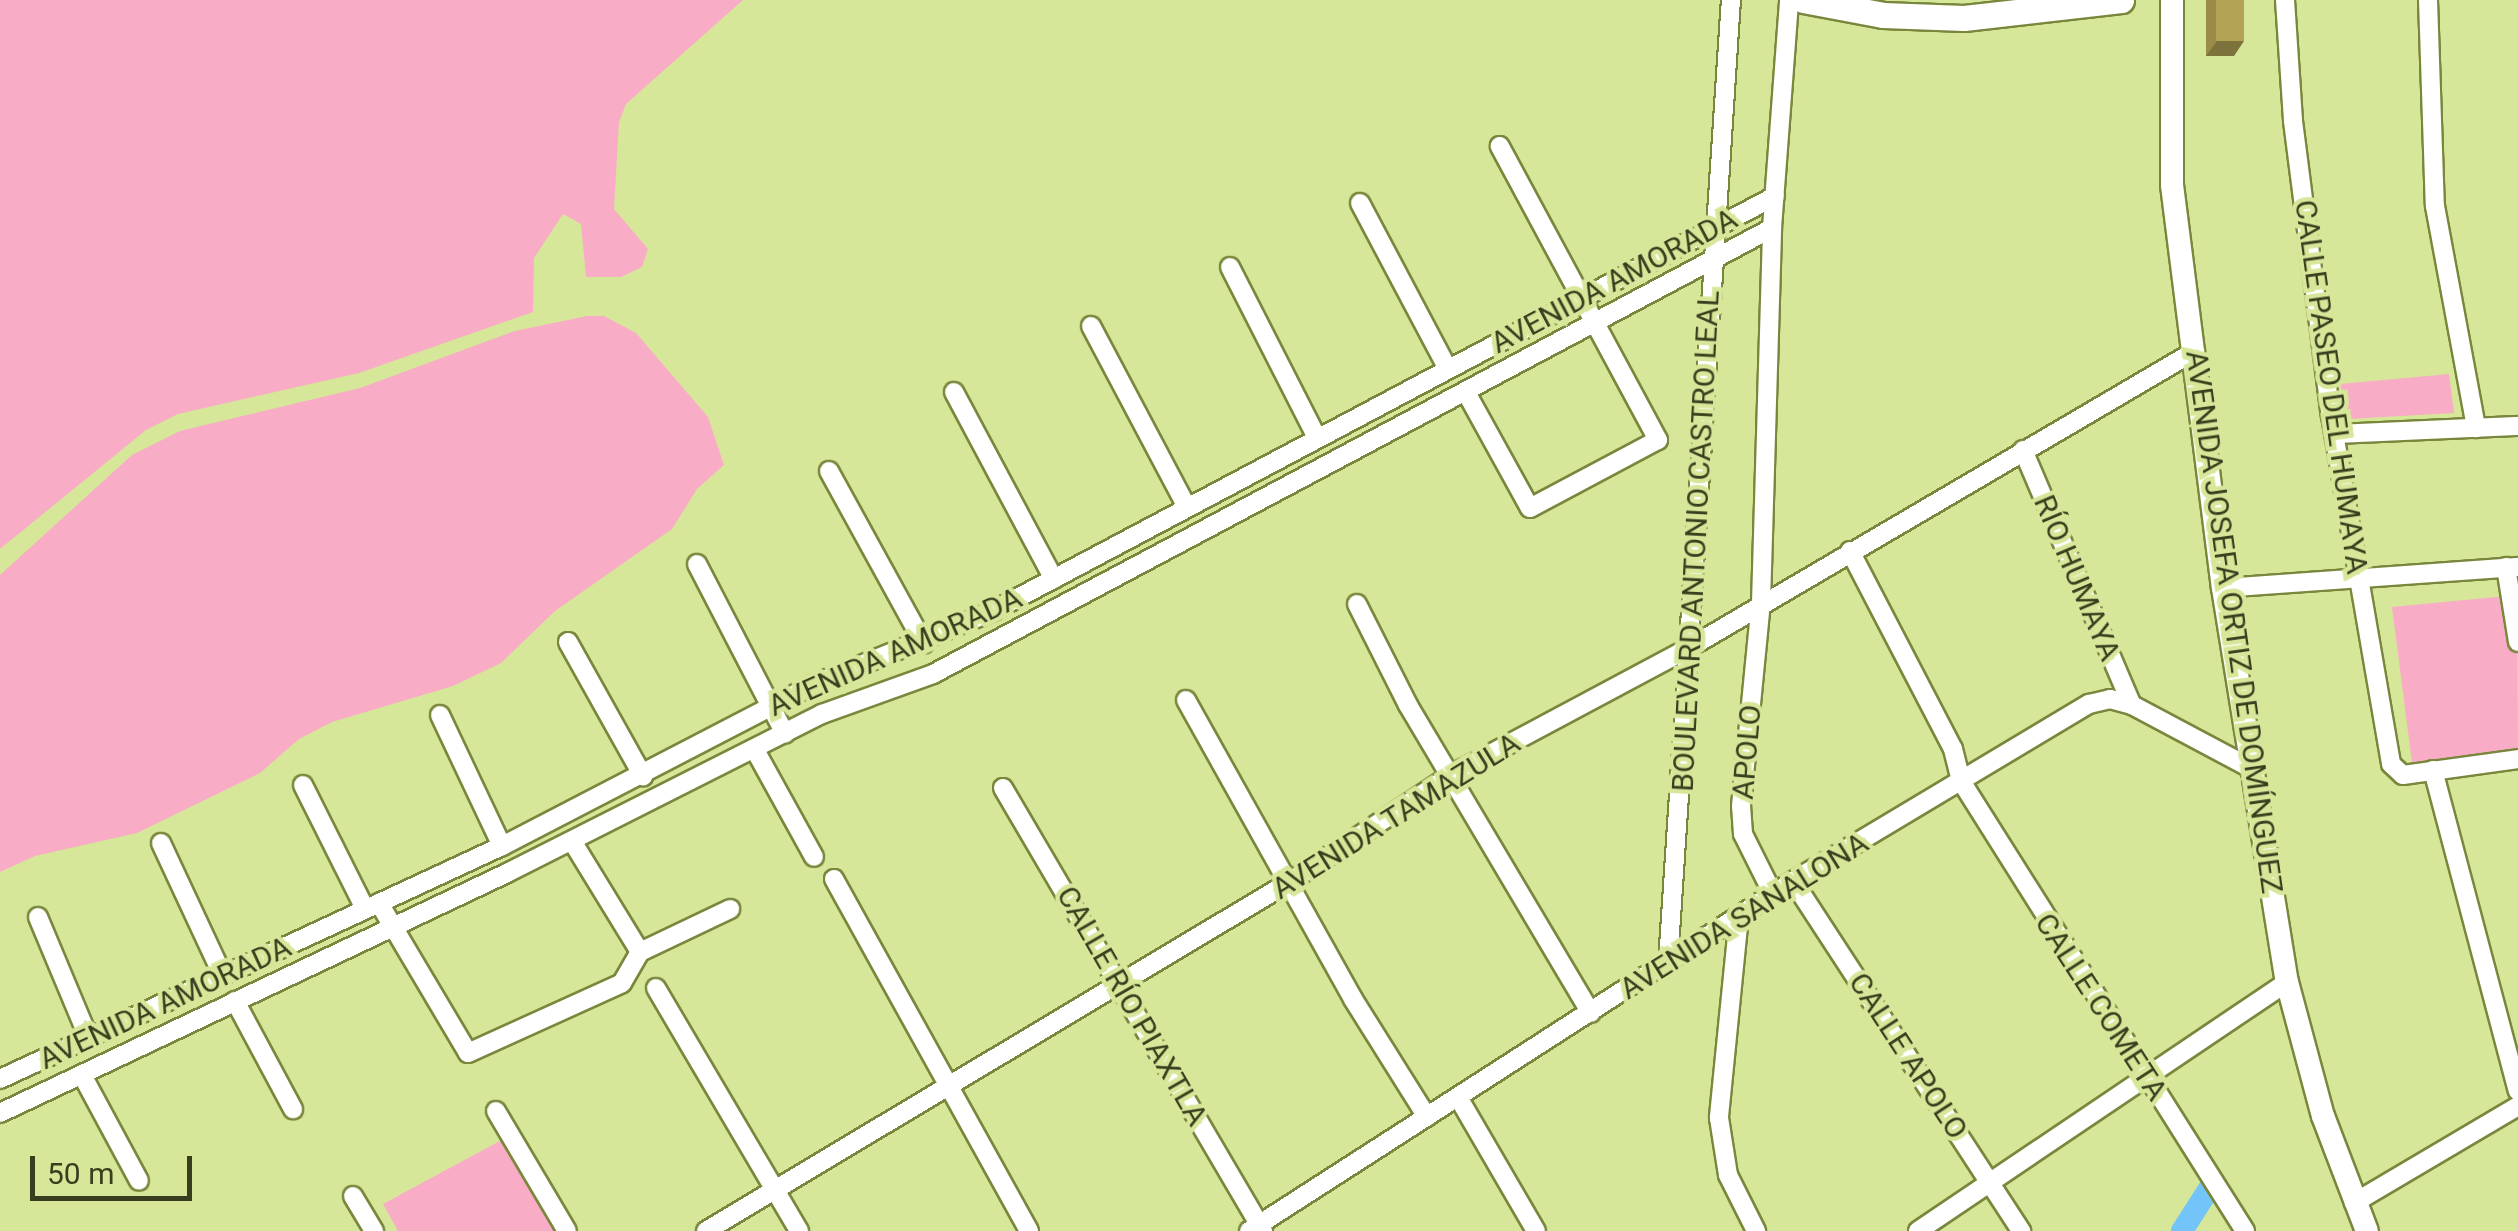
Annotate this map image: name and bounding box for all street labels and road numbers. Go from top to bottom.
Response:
street label: CALLE PASEO DEL HUMAYA [2287,198,2375,576]
street label: AVENIDA AMORADA [1485,201,1743,361]
street label: BOULEVARD ANTONIO CASTRO LEAL [1665,289,1727,793]
street label: AVENIDA JOSEFA ORTIZ DE DOMÍNGUEZ [2178,348,2290,896]
street label: RÍO HUMAYA [2026,490,2128,666]
street label: AVENIDA AMORADA [763,580,1027,724]
street label: APOLO [1725,703,1769,801]
street label: AVENIDA TAMAZULA [1265,725,1527,907]
street label: AVENIDA SANALONA [1613,825,1875,1007]
street label: CALLE RÍO PIAXTLA [1049,880,1215,1132]
street label: CALLE COMETA [2027,907,2175,1107]
street label: AVENIDA AMORADA [33,929,297,1077]
street label: CALLE APOLO [1841,966,1975,1146]

